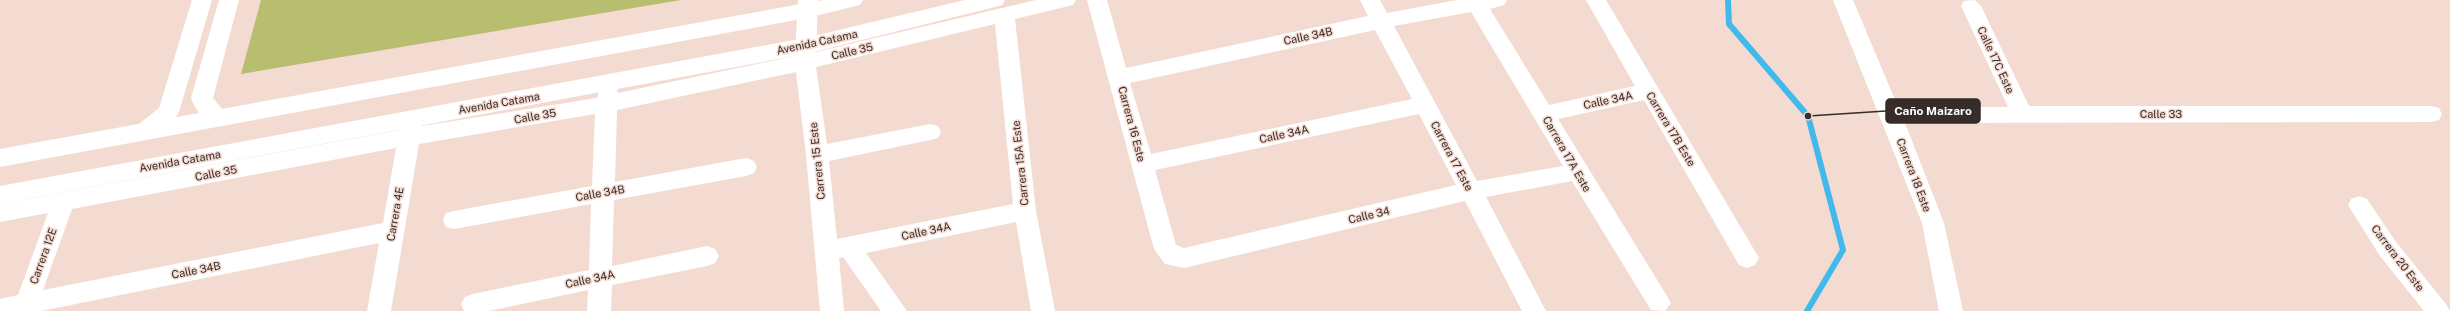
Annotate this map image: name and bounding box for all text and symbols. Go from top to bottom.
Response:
street label: Calle 34B [1282,25,1334,47]
street label: Calle 17C Este [1975,25,2017,95]
street label: Avenida Catama [775,28,859,56]
street label: Calle 35 [830,40,874,62]
street label: Carrera 16 Este [1116,85,1148,163]
street label: Calle 34A [1582,89,1634,111]
street label: Avenida Catama [457,90,541,116]
street label: Carrera 17B Este [1644,90,1698,168]
callout: Caño Maizaro [1886,99,1980,123]
text: Caño Maizaro [1894,104,1972,118]
street label: Calle 35 [513,106,557,126]
street label: Calle 33 [2140,108,2182,120]
street label: Carrera 17A Este [1540,114,1594,194]
street label: Carrera 17 Este [1429,119,1475,193]
street label: Carrera 15A Este [1010,120,1030,206]
street label: Carrera 15 Este [807,122,827,200]
street label: Calle 34A [1258,123,1310,145]
street label: Carrera 18 Este [1894,136,1934,214]
street label: Avenida Catama [138,148,222,174]
street label: Calle 35 [194,163,238,183]
street label: Calle 34B [574,183,626,203]
street label: Carrera 4E [384,186,406,242]
street label: Calle 34 [1347,204,1391,226]
street label: Calle 34A [900,220,952,242]
street label: Carrera 20 Este [2369,223,2427,293]
street label: Carrera 12E [27,226,59,286]
street label: Calle 34B [170,259,222,281]
street label: Calle 34A [564,268,616,290]

